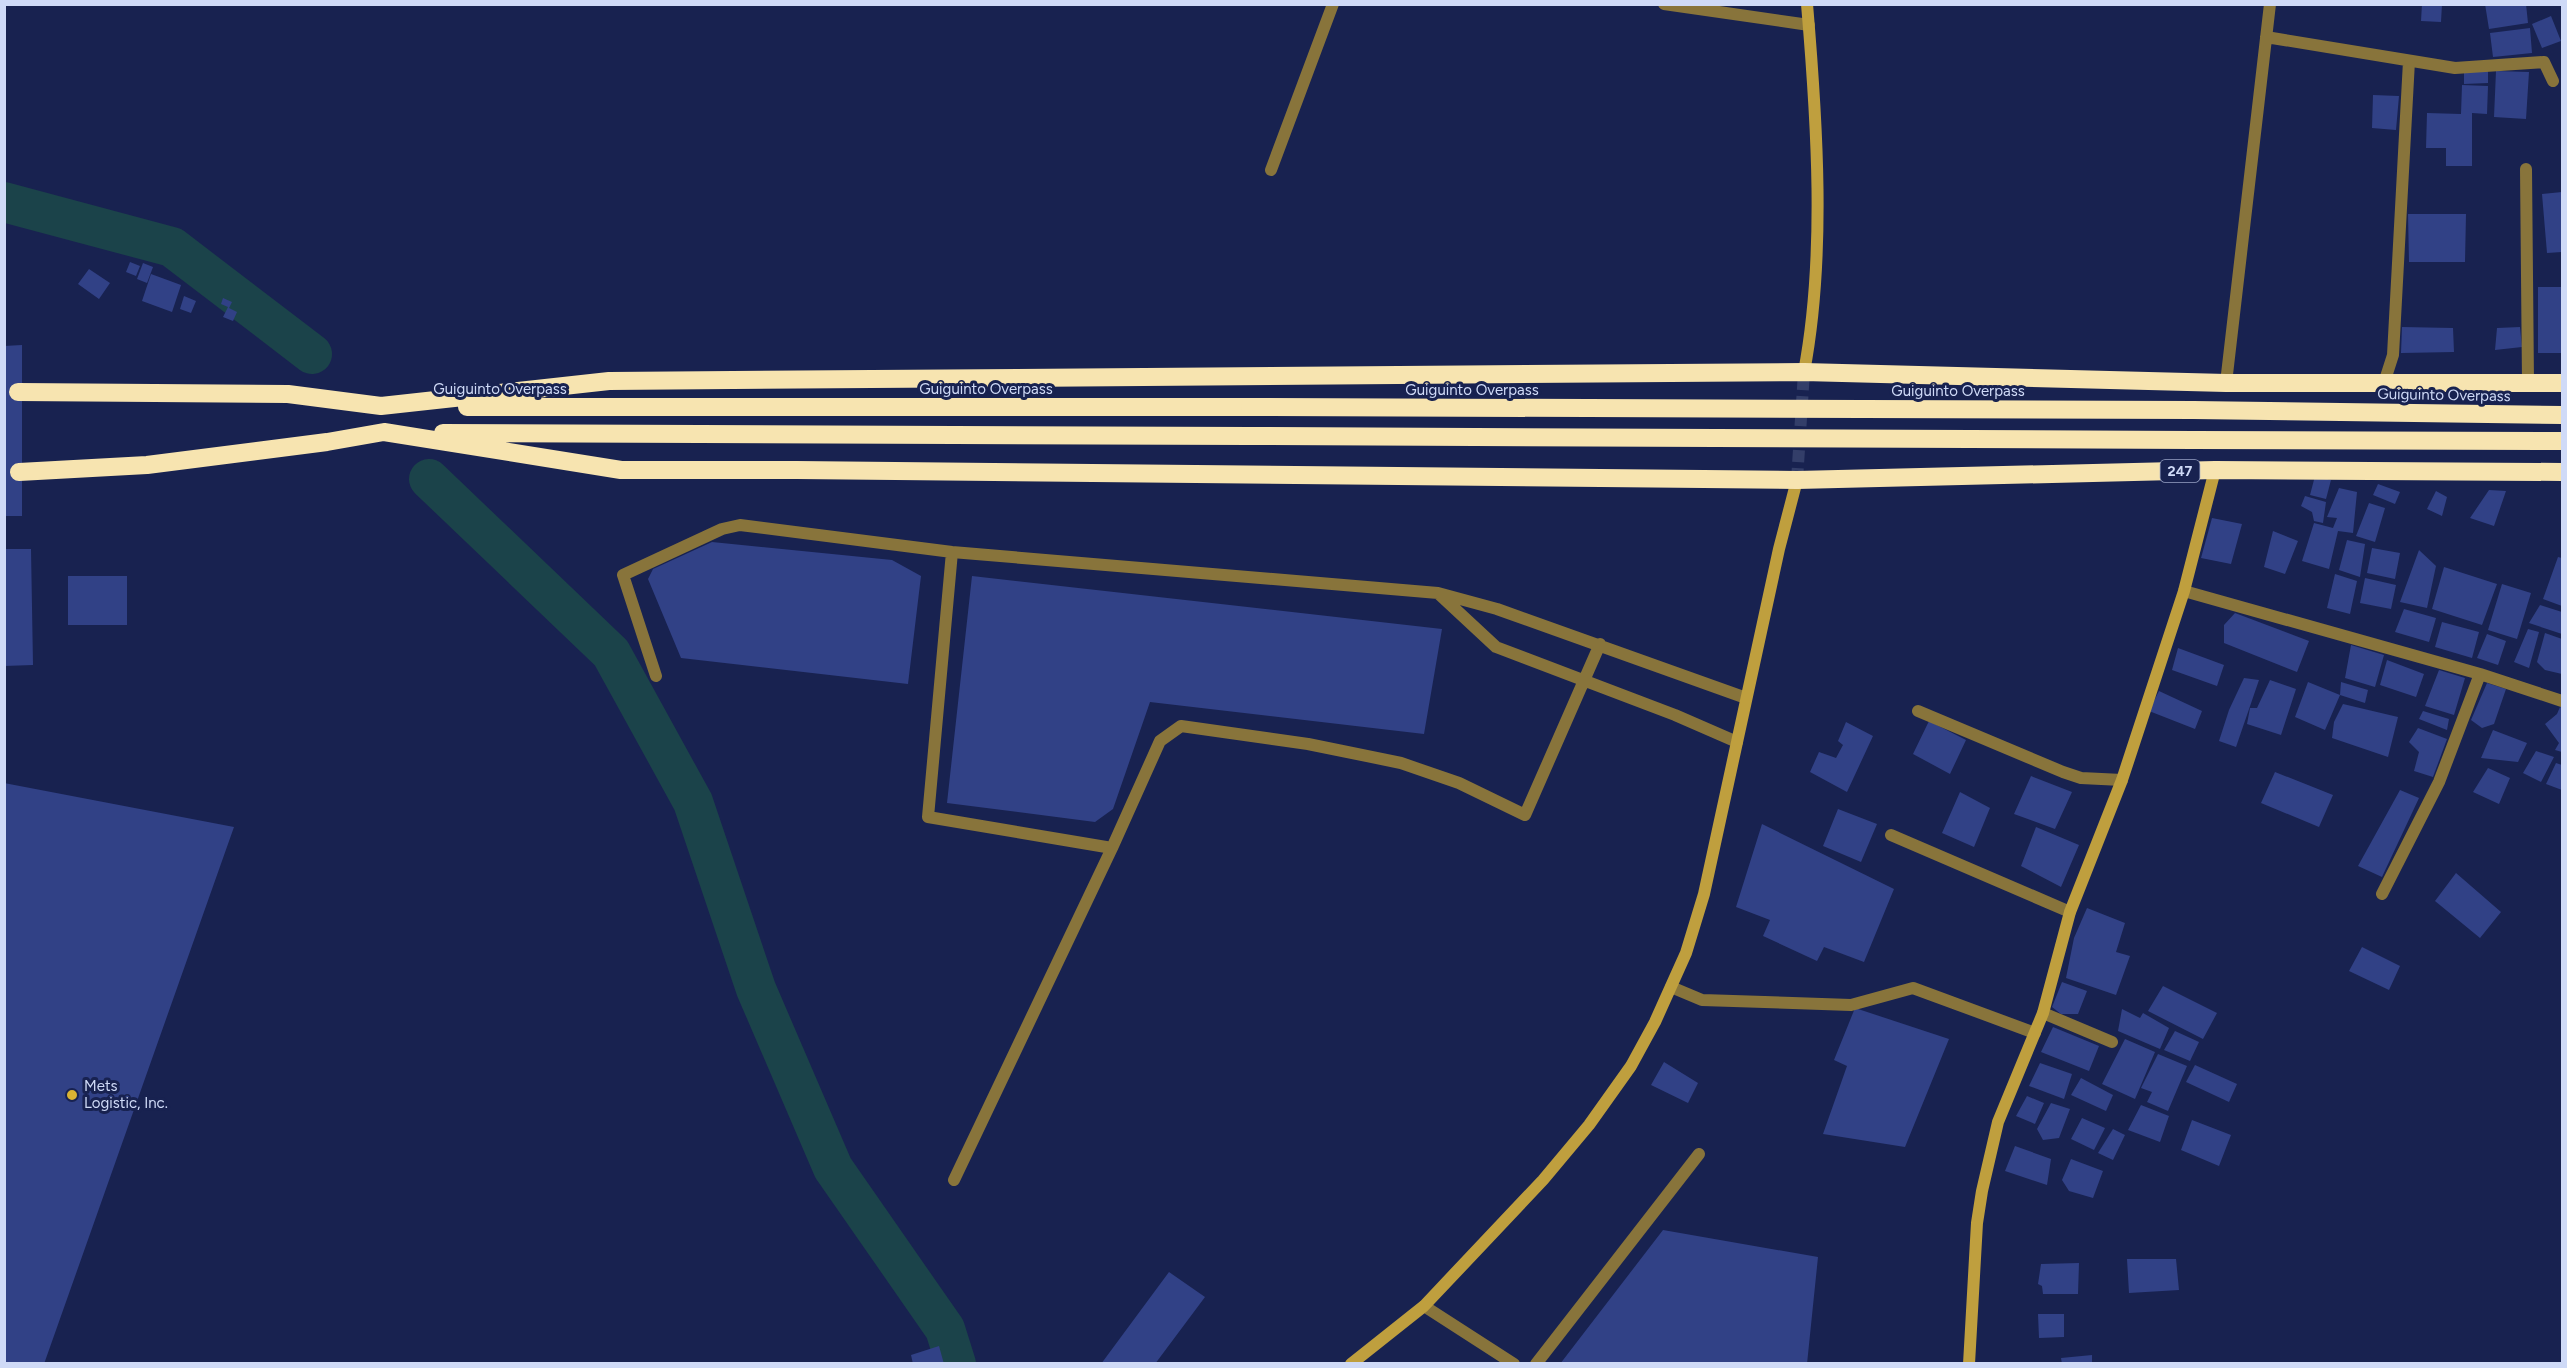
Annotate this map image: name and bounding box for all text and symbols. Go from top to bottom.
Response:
street label: Guiguinto Overpass [433,380,567,398]
street label: Guiguinto Overpass [919,380,1053,398]
street label: Guiguinto Overpass [1405,381,1539,399]
street label: Guiguinto Overpass [1891,382,2025,400]
street label: Guiguinto Overpass [2377,385,2511,405]
road number: 247 [2160,460,2200,482]
place label: Mets Logistic, Inc. [84,1077,168,1112]
marker: Mets Logistic, Inc. [65,1088,79,1102]

